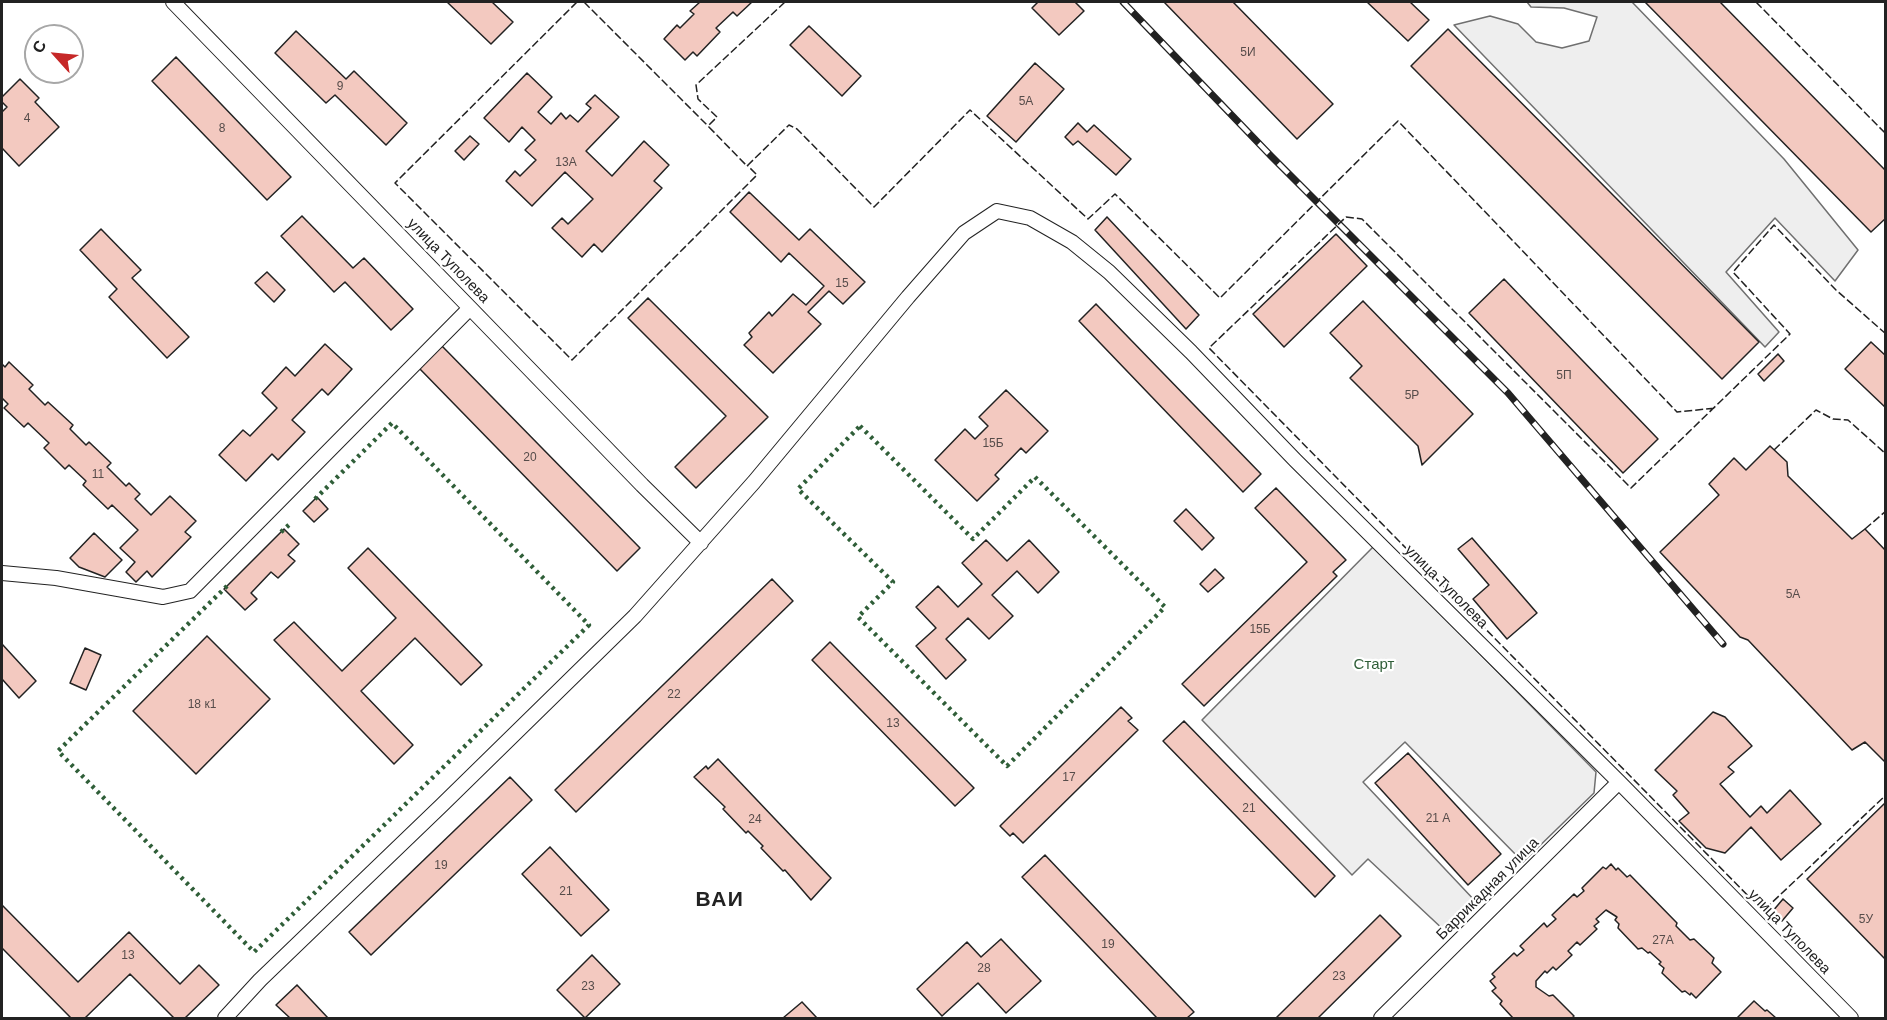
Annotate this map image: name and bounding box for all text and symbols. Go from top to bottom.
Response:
north arrow [24,24,84,84]
text: С [29,37,49,56]
house number: 5И [1240,46,1256,60]
house number: 9 [337,80,343,94]
house number: 5А [1019,95,1033,109]
house number: 4 [24,112,30,126]
house number: 8 [219,122,225,136]
house number: 13А [555,156,577,170]
street label: улица Туполева [403,215,493,307]
house number: 15 [835,277,849,291]
house number: 5П [1556,369,1572,383]
house number: 5Р [1405,389,1419,403]
house number: 15Б [982,437,1004,451]
house number: 20 [523,451,537,465]
house number: 11 [92,468,104,482]
street label: улица Туполева [1401,542,1491,632]
house number: 5А [1786,588,1800,602]
house number: 15Б [1249,623,1271,637]
park label: Старт [1354,656,1394,674]
house number: 22 [667,688,681,702]
house number: 18 к1 [188,698,216,712]
house number: 13 [886,717,900,731]
house number: 17 [1062,771,1076,785]
house number: 21 [1242,802,1256,816]
house number: 21 А [1426,812,1450,826]
house number: 24 [748,813,762,827]
street label: Баррикадная улица [1433,834,1543,944]
house number: 19 [434,859,448,873]
house number: 21 [559,885,573,899]
street label: улица Туполева [1744,886,1834,978]
district label: ВАИ [696,887,744,913]
house number: 5У [1859,913,1873,927]
house number: 27А [1652,934,1674,948]
house number: 19 [1101,938,1115,952]
house number: 13 [121,949,135,963]
house number: 28 [977,962,991,976]
house number: 23 [1332,970,1346,984]
house number: 23 [581,980,595,994]

